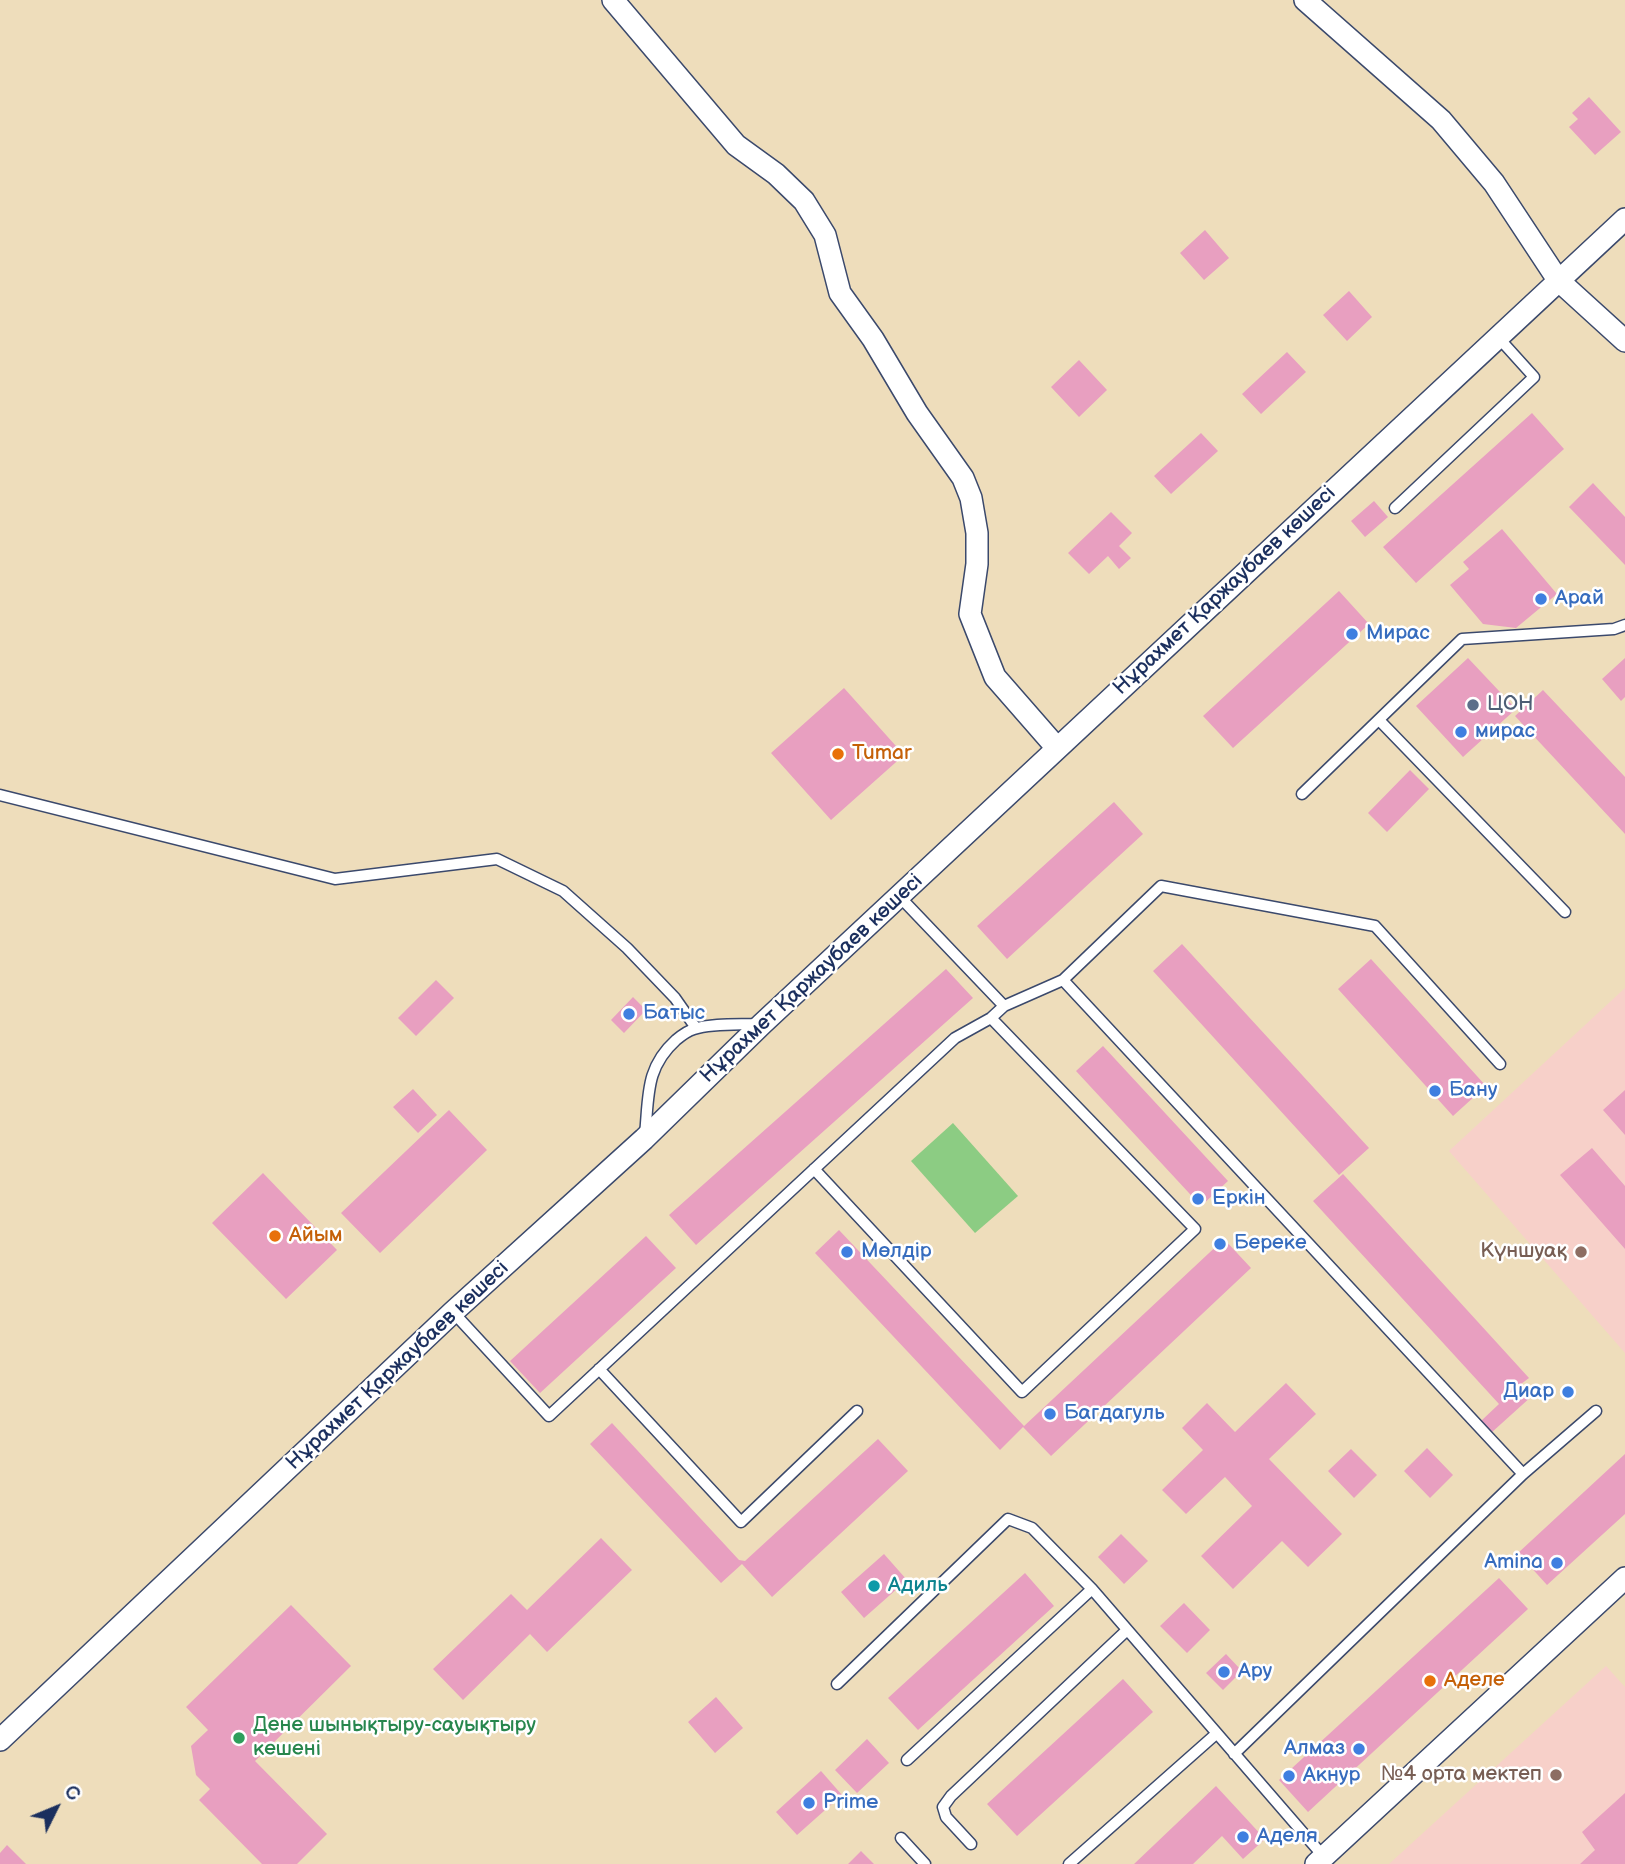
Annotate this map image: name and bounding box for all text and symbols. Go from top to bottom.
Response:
street label: Нұрахмет Қаржаубаев көшесі [1109,481,1341,701]
place label: Арай [1555,586,1604,612]
marker: Арай [1533,591,1549,607]
place label: Мирас [1366,621,1430,647]
marker: Мирас [1344,626,1360,642]
place label: ЦОН [1487,692,1534,718]
marker: ЦОН [1465,697,1481,713]
place label: мирас [1475,719,1535,745]
marker: мирас [1453,724,1469,740]
place label: Tumar [852,741,912,767]
marker: Tumar [830,746,846,762]
street label: Нұрахмет Қаржаубаев көшесі [696,869,928,1089]
place label: Батыс [643,1001,705,1027]
marker: Батыс [621,1006,637,1022]
place label: Бану [1449,1078,1498,1104]
marker: Бану [1427,1083,1443,1099]
place label: Еркін [1212,1186,1266,1212]
marker: Еркін [1190,1191,1206,1207]
place label: Айым [289,1223,343,1249]
marker: Айым [267,1228,283,1244]
place label: Береке [1234,1231,1307,1257]
marker: Береке [1212,1236,1228,1252]
place label: Мөлдір [861,1239,932,1265]
place label: Күншуақ [1480,1239,1567,1265]
marker: Мөлдір [839,1244,855,1260]
marker: Күншуақ [1573,1244,1589,1260]
street label: Нұрахмет Қаржаубаев көшесі [282,1256,514,1476]
place label: Диар [1503,1379,1554,1405]
marker: Диар [1560,1384,1576,1400]
place label: Багдагуль [1064,1401,1165,1427]
marker: Багдагуль [1042,1406,1058,1422]
place label: Amina [1484,1550,1543,1576]
marker: Amina [1549,1555,1565,1571]
place label: Адиль [888,1573,948,1599]
marker: Адиль [866,1578,882,1594]
place label: Ару [1238,1659,1272,1685]
marker: Ару [1216,1664,1232,1680]
place label: Аделе [1444,1668,1505,1694]
marker: Аделе [1422,1673,1438,1689]
place label: Дене шынықтыру-сауықтыру кешені [253,1713,536,1763]
marker: Дене шынықтыру-сауықтыру кешені [231,1730,247,1746]
place label: Алмаз [1284,1736,1345,1762]
marker: Алмаз [1351,1741,1367,1757]
place label: №4 орта мектеп [1381,1762,1542,1788]
place label: Акнур [1303,1763,1360,1789]
marker: №4 орта мектеп [1548,1767,1564,1783]
marker: Акнур [1281,1768,1297,1784]
north arrow [21,1773,91,1843]
text: С [59,1781,85,1806]
place label: Prime [823,1790,879,1816]
marker: Prime [801,1795,817,1811]
place label: Аделя [1257,1824,1318,1850]
marker: Аделя [1235,1829,1251,1845]

